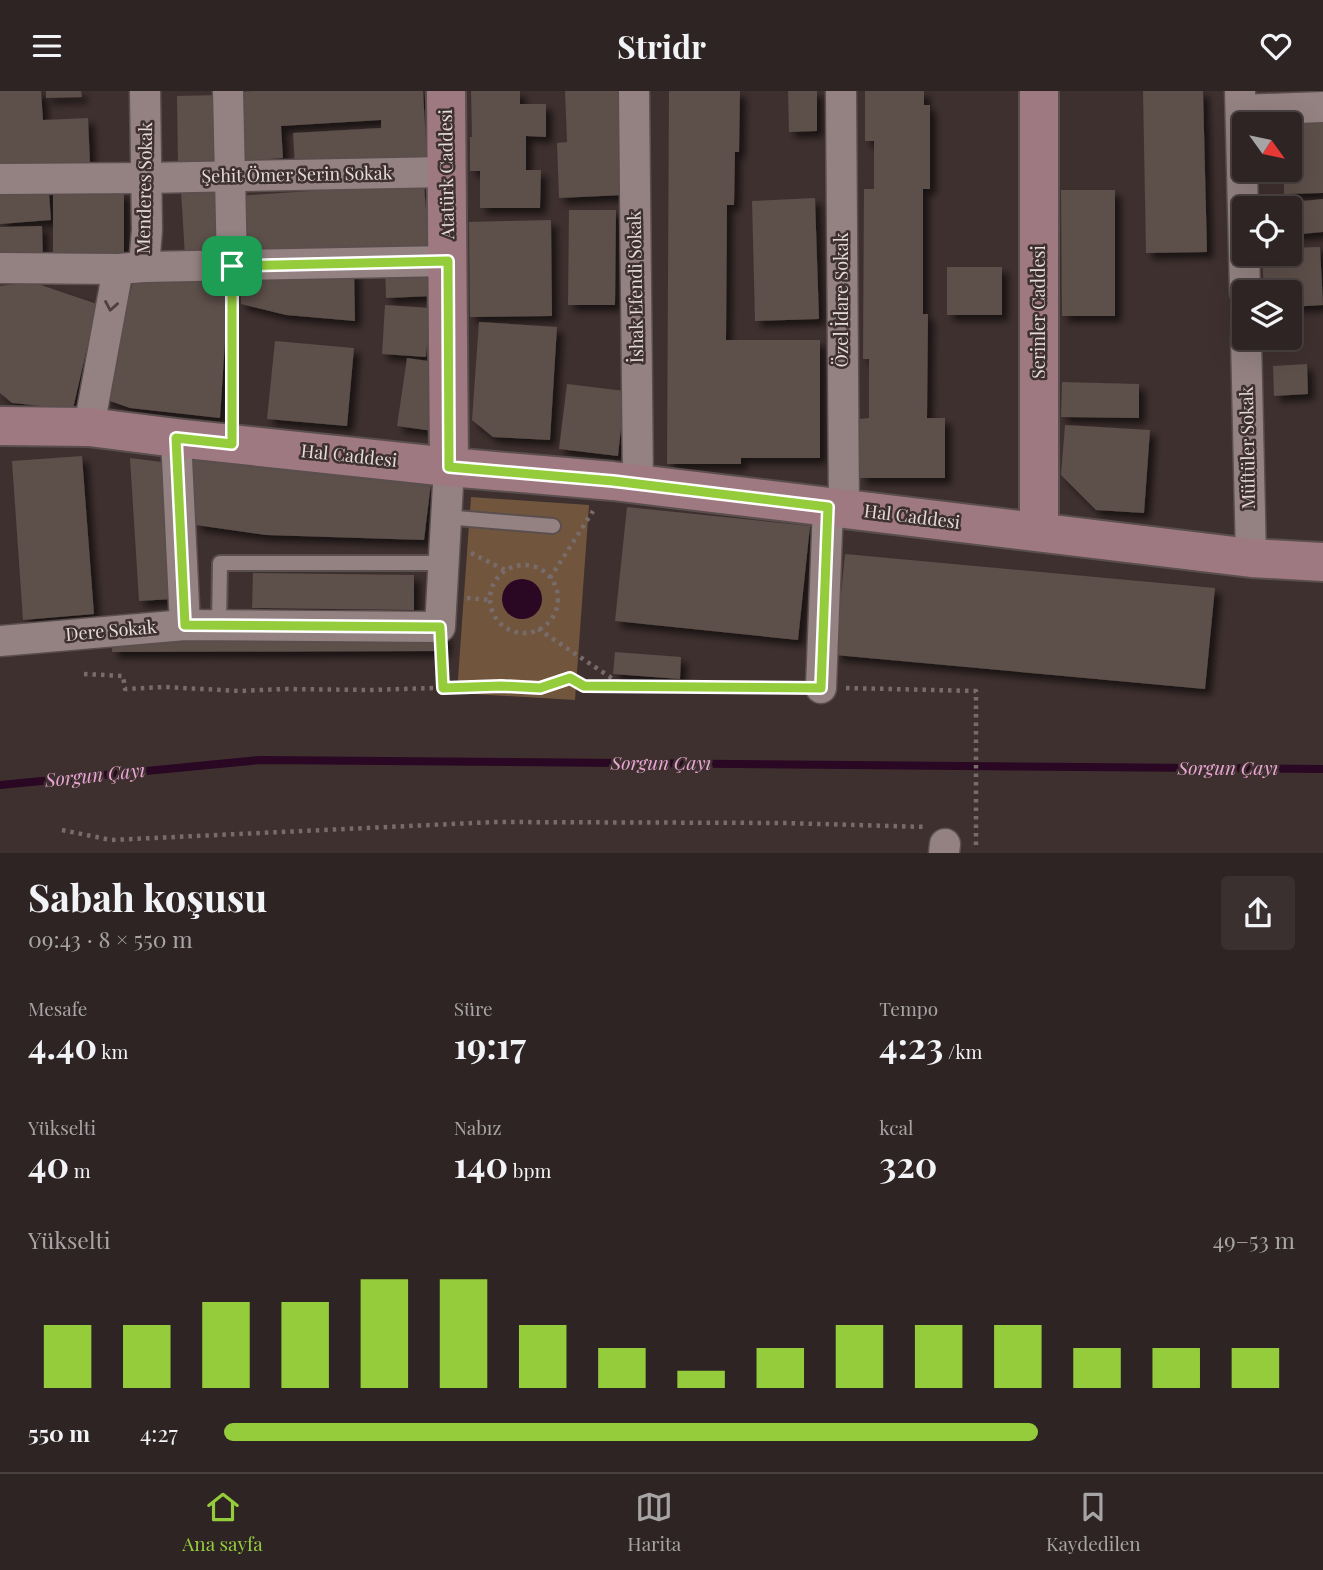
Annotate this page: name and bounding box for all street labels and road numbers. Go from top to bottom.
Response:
street label: Atatürk Caddesi [433,109,459,240]
street label: Menderes Sokak [131,122,157,254]
street label: Şehit Ömer Serin Sokak [201,160,393,188]
street label: İshak Efendi Sokak [622,210,648,363]
street label: Özel İdare Sokak [829,232,853,368]
street label: Serinler Caddesi [1026,245,1050,379]
street label: Müftüler Sokak [1234,386,1260,510]
street label: Hal Caddesi [300,438,399,472]
street label: Hal Caddesi [863,498,962,534]
street label: Dere Sokak [64,614,158,646]

